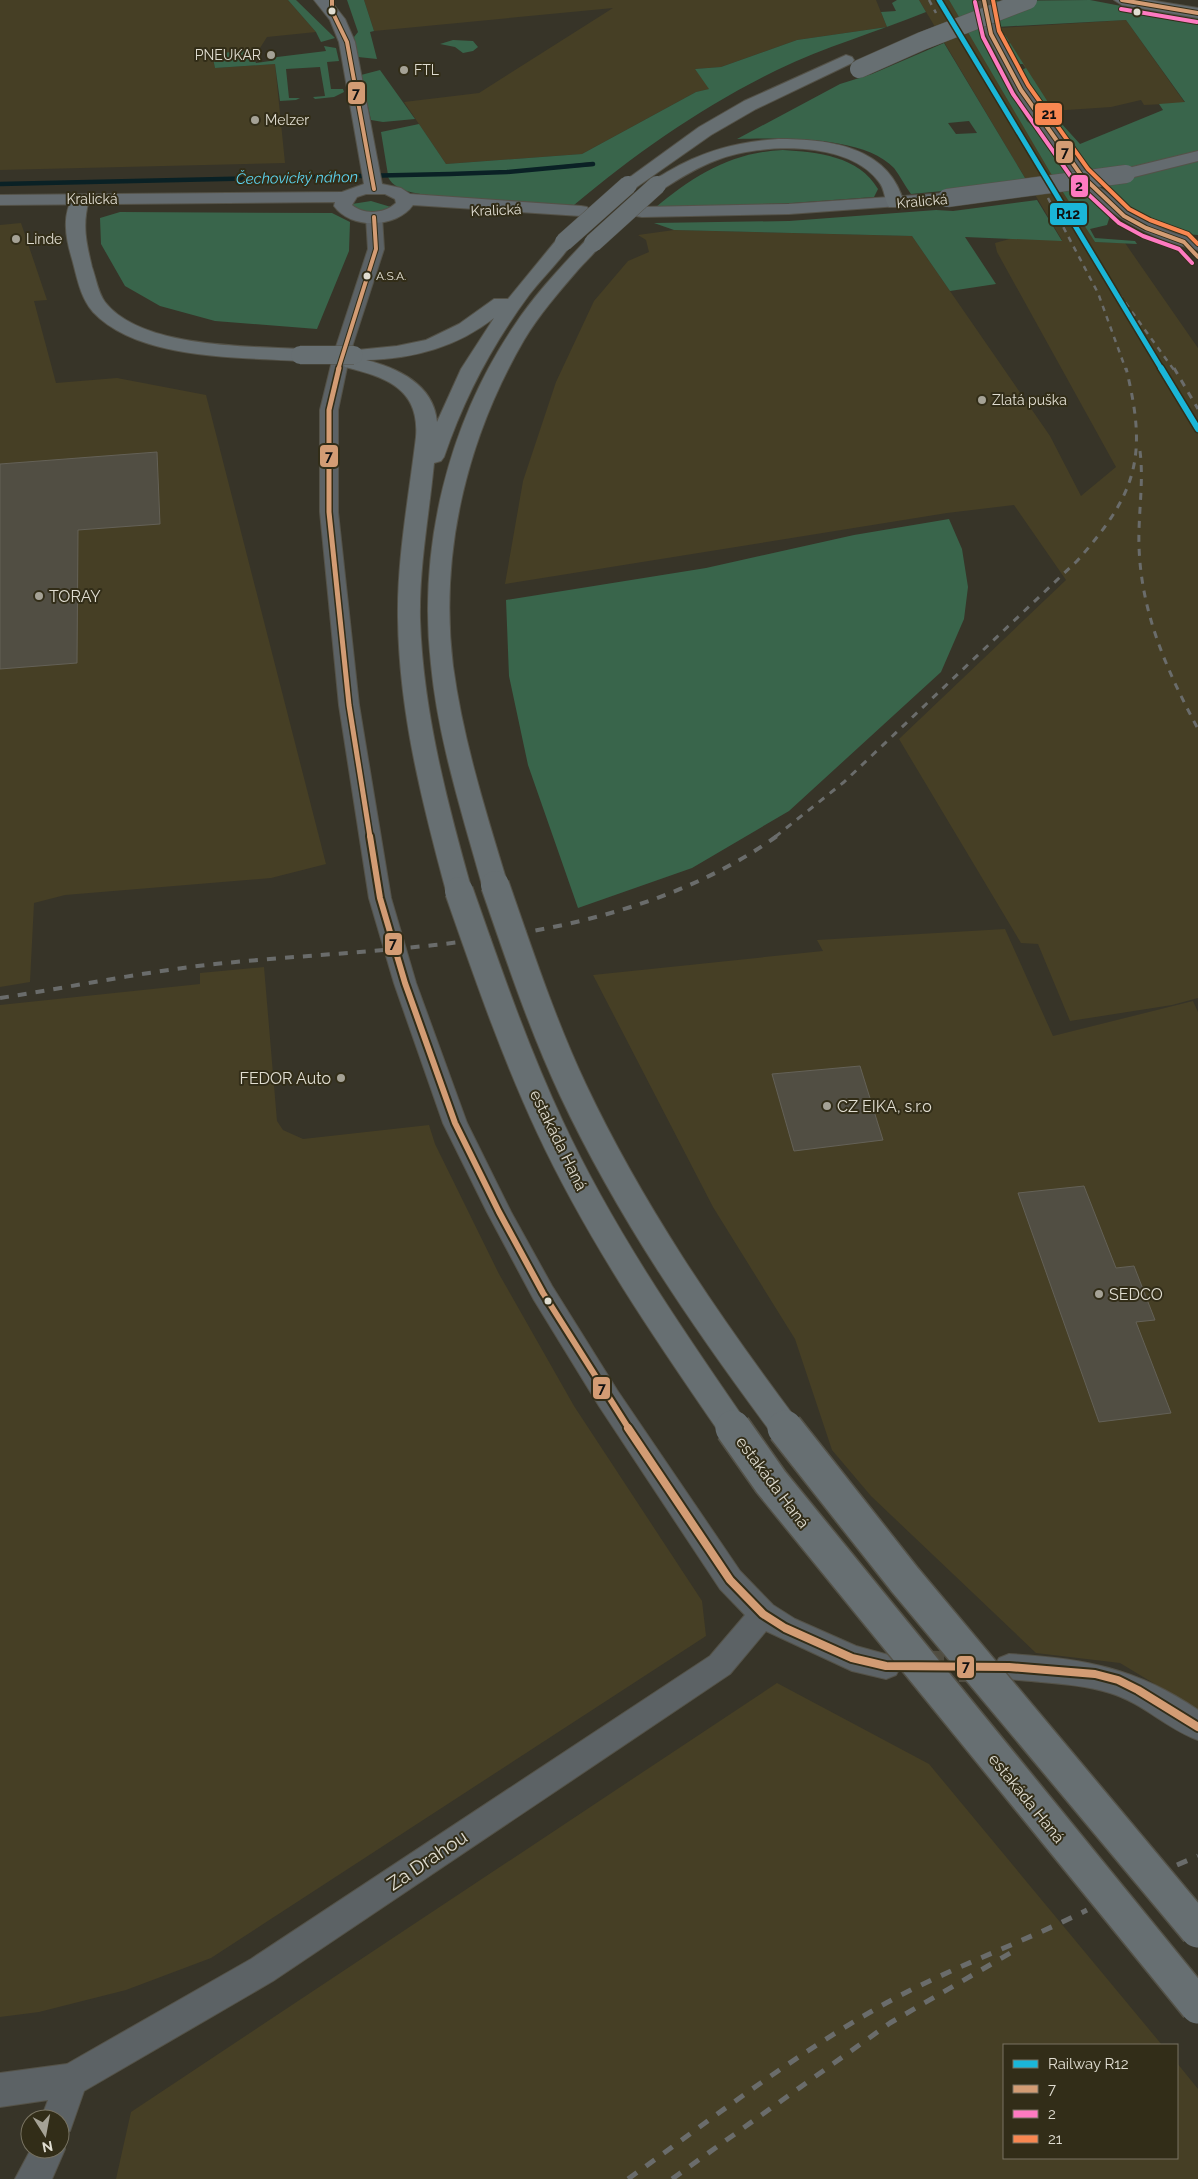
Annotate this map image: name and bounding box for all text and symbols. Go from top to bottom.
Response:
unlabelled marker [327,6,337,16]
unlabelled marker [1132,7,1142,17]
place label: PNEUKAR [195,47,261,63]
marker: PNEUKAR [265,49,277,61]
place label: FTL [414,62,439,78]
marker: FTL [398,64,410,76]
line badge: 7 [347,81,366,105]
text: 7 [352,85,360,101]
line badge: 21 [1034,102,1063,126]
text: 21 [1042,106,1056,122]
place label: Melzer [265,112,309,128]
marker: Melzer [249,114,261,126]
line badge: 7 [1055,140,1074,164]
text: 7 [1061,144,1069,160]
water label: Čechovický náhon [236,167,358,188]
line badge: 2 [1070,174,1089,198]
text: 2 [1075,178,1083,194]
street label: Kralická [66,191,118,207]
street label: Kralická [896,191,948,211]
street label: Kralická [470,201,522,219]
line badge: R12 [1049,202,1088,226]
text: R12 [1056,206,1080,222]
place label: Linde [26,231,62,247]
marker: Linde [10,233,22,245]
place label: A.S.A. [376,269,406,283]
marker: A.S.A. [362,271,372,281]
place label: Zlatá puška [992,392,1067,408]
marker: Zlatá puška [976,394,988,406]
line badge: 7 [319,444,339,468]
text: 7 [325,448,333,464]
place label: TORAY [49,587,101,606]
marker: TORAY [33,590,45,602]
line badge: 7 [384,932,403,956]
text: 7 [389,935,397,951]
place label: FEDOR Auto [239,1069,331,1088]
marker: FEDOR Auto [335,1072,347,1084]
street label: estakáda Haná [526,1087,591,1194]
place label: CZ EIKA, s.r.o [837,1097,932,1116]
marker: CZ EIKA, s.r.o [821,1100,833,1112]
place label: SEDCO [1109,1285,1163,1304]
marker: SEDCO [1093,1288,1105,1300]
unlabelled marker [543,1296,553,1306]
line badge: 7 [592,1376,611,1400]
text: 7 [598,1380,606,1396]
street label: estakáda Haná [732,1433,813,1532]
line badge: 7 [956,1655,975,1679]
text: 7 [962,1658,970,1674]
street label: estakáda Haná [985,1750,1068,1847]
street label: Za Drahou [383,1825,471,1895]
legend [1003,2044,1178,2159]
text: Railway R12 [1048,2055,1129,2073]
text: 7 [1048,2080,1056,2098]
text: 2 [1048,2105,1056,2123]
north arrow [20,2109,70,2159]
text: 21 [1048,2130,1063,2148]
text: N [41,2138,54,2156]

